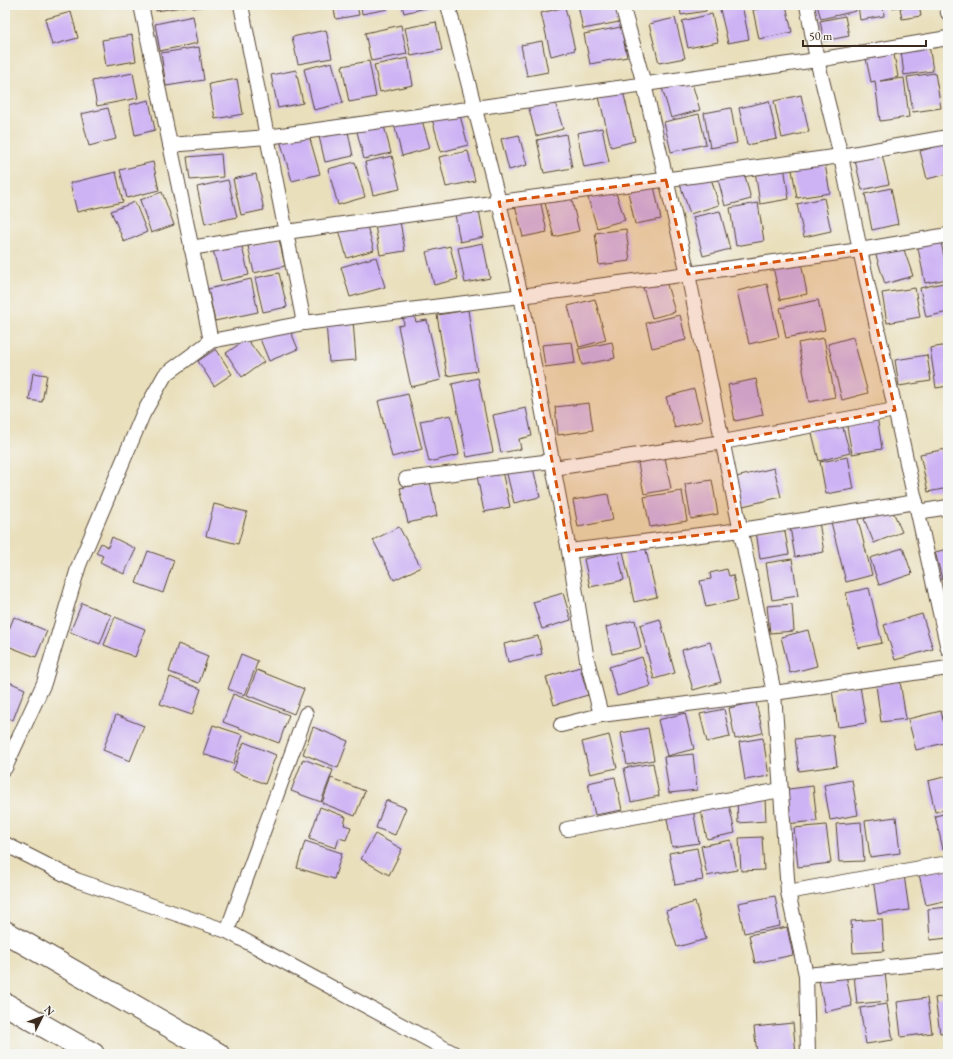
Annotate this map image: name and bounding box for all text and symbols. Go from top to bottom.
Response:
scale bar [803,22,926,48]
text: 50 m [809,28,833,44]
north arrow [22,997,62,1037]
text: N [41,1002,58,1018]

